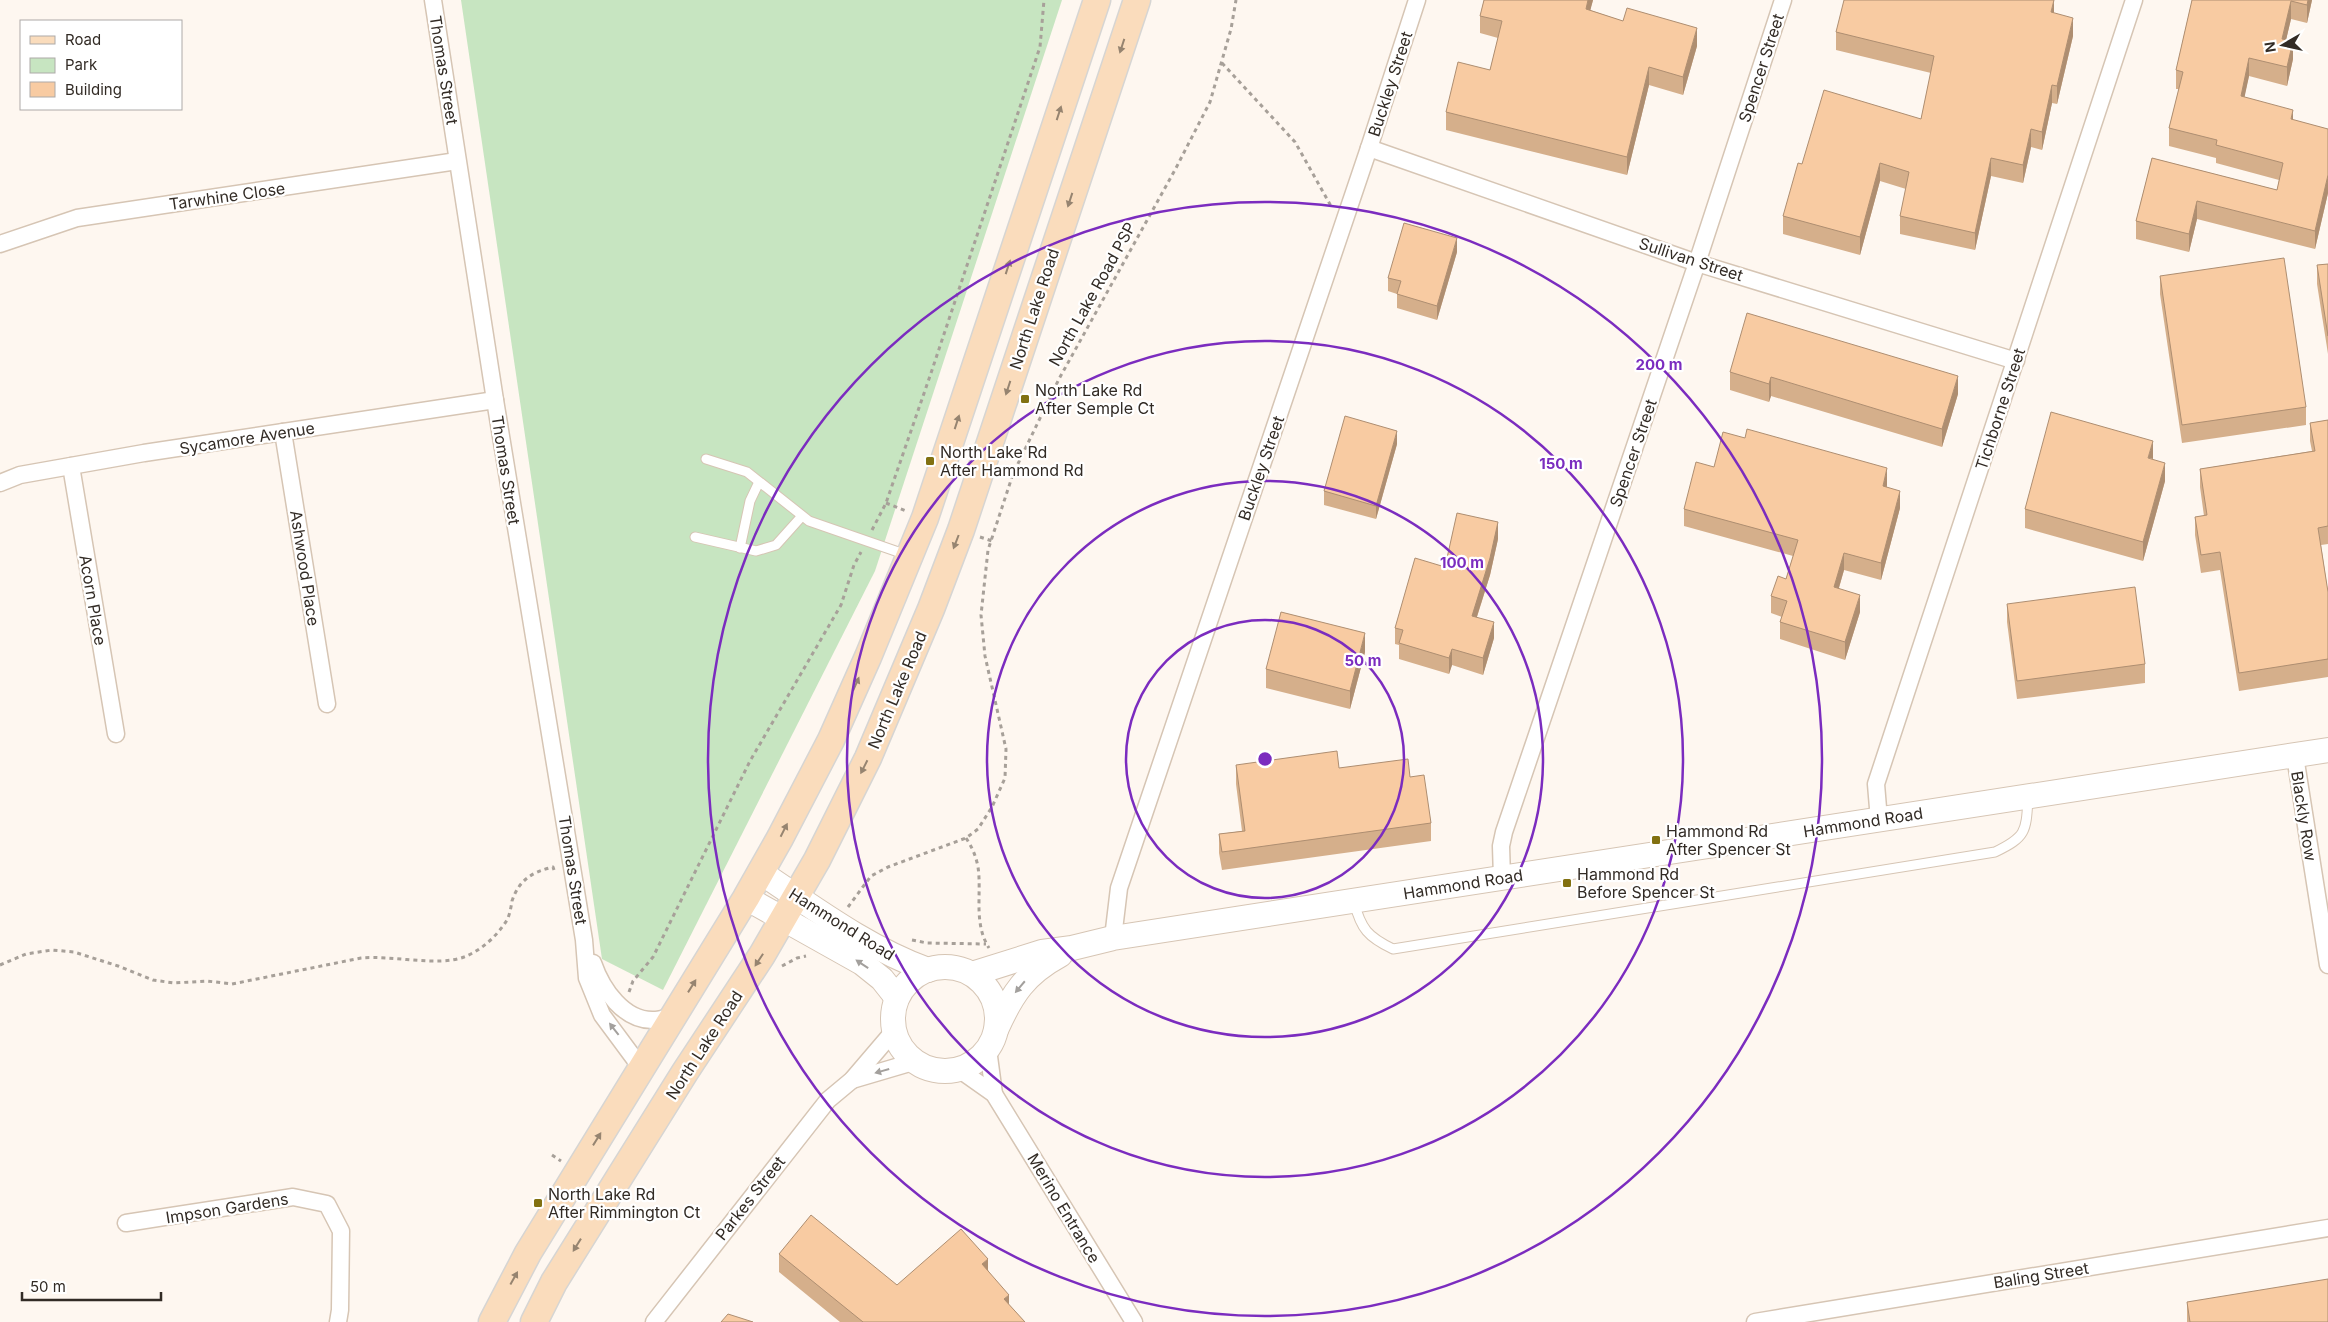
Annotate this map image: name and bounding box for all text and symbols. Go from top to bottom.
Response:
street label: Spencer Street [1734,11,1788,125]
street label: Thomas Street [425,14,463,126]
legend [20,20,182,110]
north arrow [2258,20,2308,70]
street label: Buckley Street [1364,29,1416,139]
text: Road [65,30,101,49]
one-way arrow [1117,39,1125,54]
text: N [2260,41,2279,54]
text: Park [65,55,98,74]
text: Building [65,80,122,99]
one-way arrow [1055,105,1063,120]
street label: Tarwhine Close [168,178,286,214]
one-way arrow [1066,193,1074,208]
street label: North Lake Road PSP [1044,219,1140,369]
street label: Sullivan Street [1636,233,1746,285]
street label: North Lake Road [1005,246,1063,372]
one-way arrow [1005,260,1012,275]
street label: Tichborne Street [1971,346,2029,472]
text: 200 m [1636,355,1682,374]
place label: North Lake Rd After Semple Ct [1035,380,1154,418]
one-way arrow [1004,381,1012,396]
marker: North Lake Rd After Semple Ct [1019,393,1031,405]
street label: Spencer Street [1605,396,1661,510]
street label: Buckley Street [1234,413,1288,523]
street label: Thomas Street [487,414,525,526]
one-way arrow [953,414,961,429]
street label: Sycamore Avenue [178,417,316,459]
place label: North Lake Rd After Hammond Rd [940,442,1083,480]
text: 150 m [1539,454,1583,473]
marker: North Lake Rd After Hammond Rd [924,455,936,467]
street label: Ashwood Place [286,509,324,627]
one-way arrow [952,535,960,550]
street label: Acorn Place [75,553,111,647]
text: 100 m [1440,553,1484,572]
street label: North Lake Road [863,628,931,752]
text: 50 m [1345,651,1381,670]
one-way arrow [853,677,861,691]
centre of rings [1256,750,1274,768]
one-way arrow [860,760,868,774]
street label: Blackly Row [2287,769,2321,863]
street label: Hammond Road [1802,803,1924,841]
street label: Thomas Street [554,814,592,926]
place label: Hammond Rd After Spencer St [1666,821,1791,859]
one-way arrow [780,822,788,837]
marker: Hammond Rd After Spencer St [1650,834,1662,846]
place label: Hammond Rd Before Spencer St [1577,864,1715,902]
street label: Hammond Road [1402,865,1524,903]
marker: Hammond Rd Before Spencer St [1561,877,1573,889]
street label: Hammond Road [785,884,899,964]
one-way arrow [754,954,764,967]
one-way arrow [855,959,869,969]
one-way arrow [688,980,697,993]
one-way arrow [1014,980,1025,993]
street label: North Lake Road [661,987,747,1103]
one-way arrow [609,1022,619,1036]
one-way arrow [875,1067,890,1075]
one-way arrow [593,1133,602,1146]
street label: Merino Entrance [1023,1149,1105,1267]
street label: Parkes Street [711,1152,789,1244]
place label: North Lake Rd After Rimmington Ct [548,1184,700,1222]
street label: Impson Gardens [164,1188,290,1228]
marker: North Lake Rd After Rimmington Ct [532,1197,544,1209]
one-way arrow [572,1238,582,1251]
street label: Baling Street [1992,1258,2090,1292]
scale bar [22,1270,161,1302]
one-way arrow [509,1272,518,1285]
text: 50 m [30,1277,66,1296]

